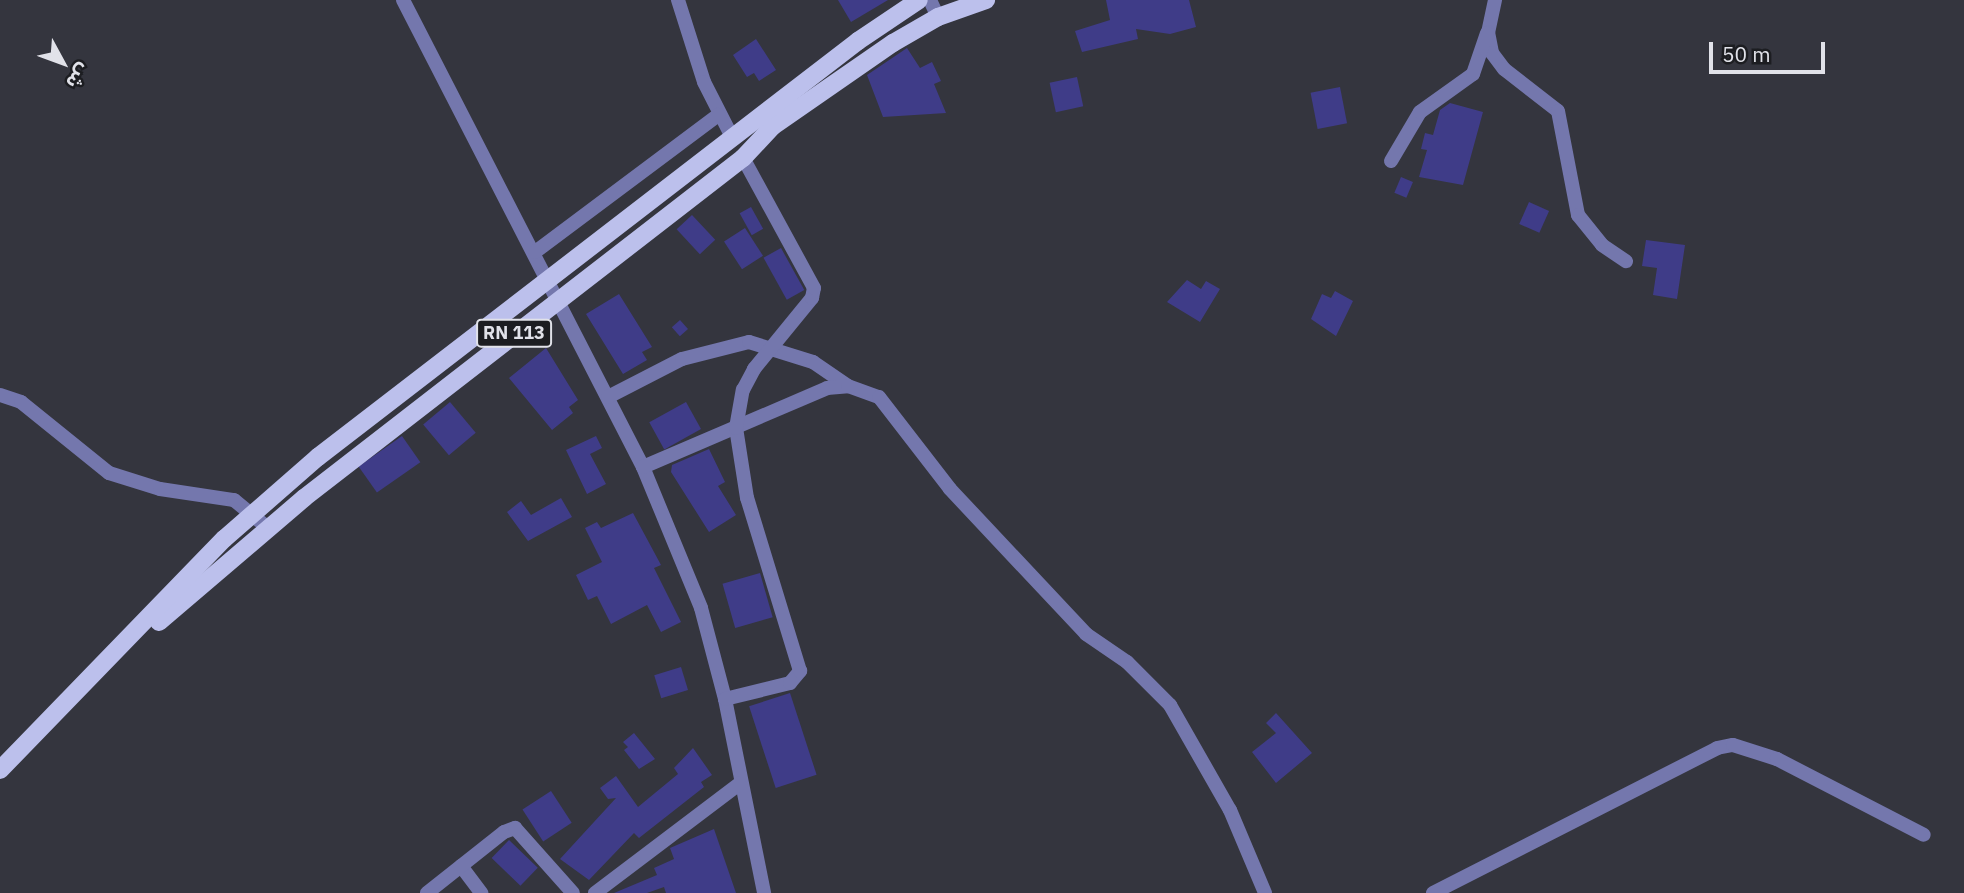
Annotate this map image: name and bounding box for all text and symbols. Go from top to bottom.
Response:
north arrow [28,28,98,98]
scale bar [1712,28,1828,72]
text: 50 m [1722,40,1771,68]
text: ش [61,59,96,94]
road number: RN 113 [476,318,552,348]

